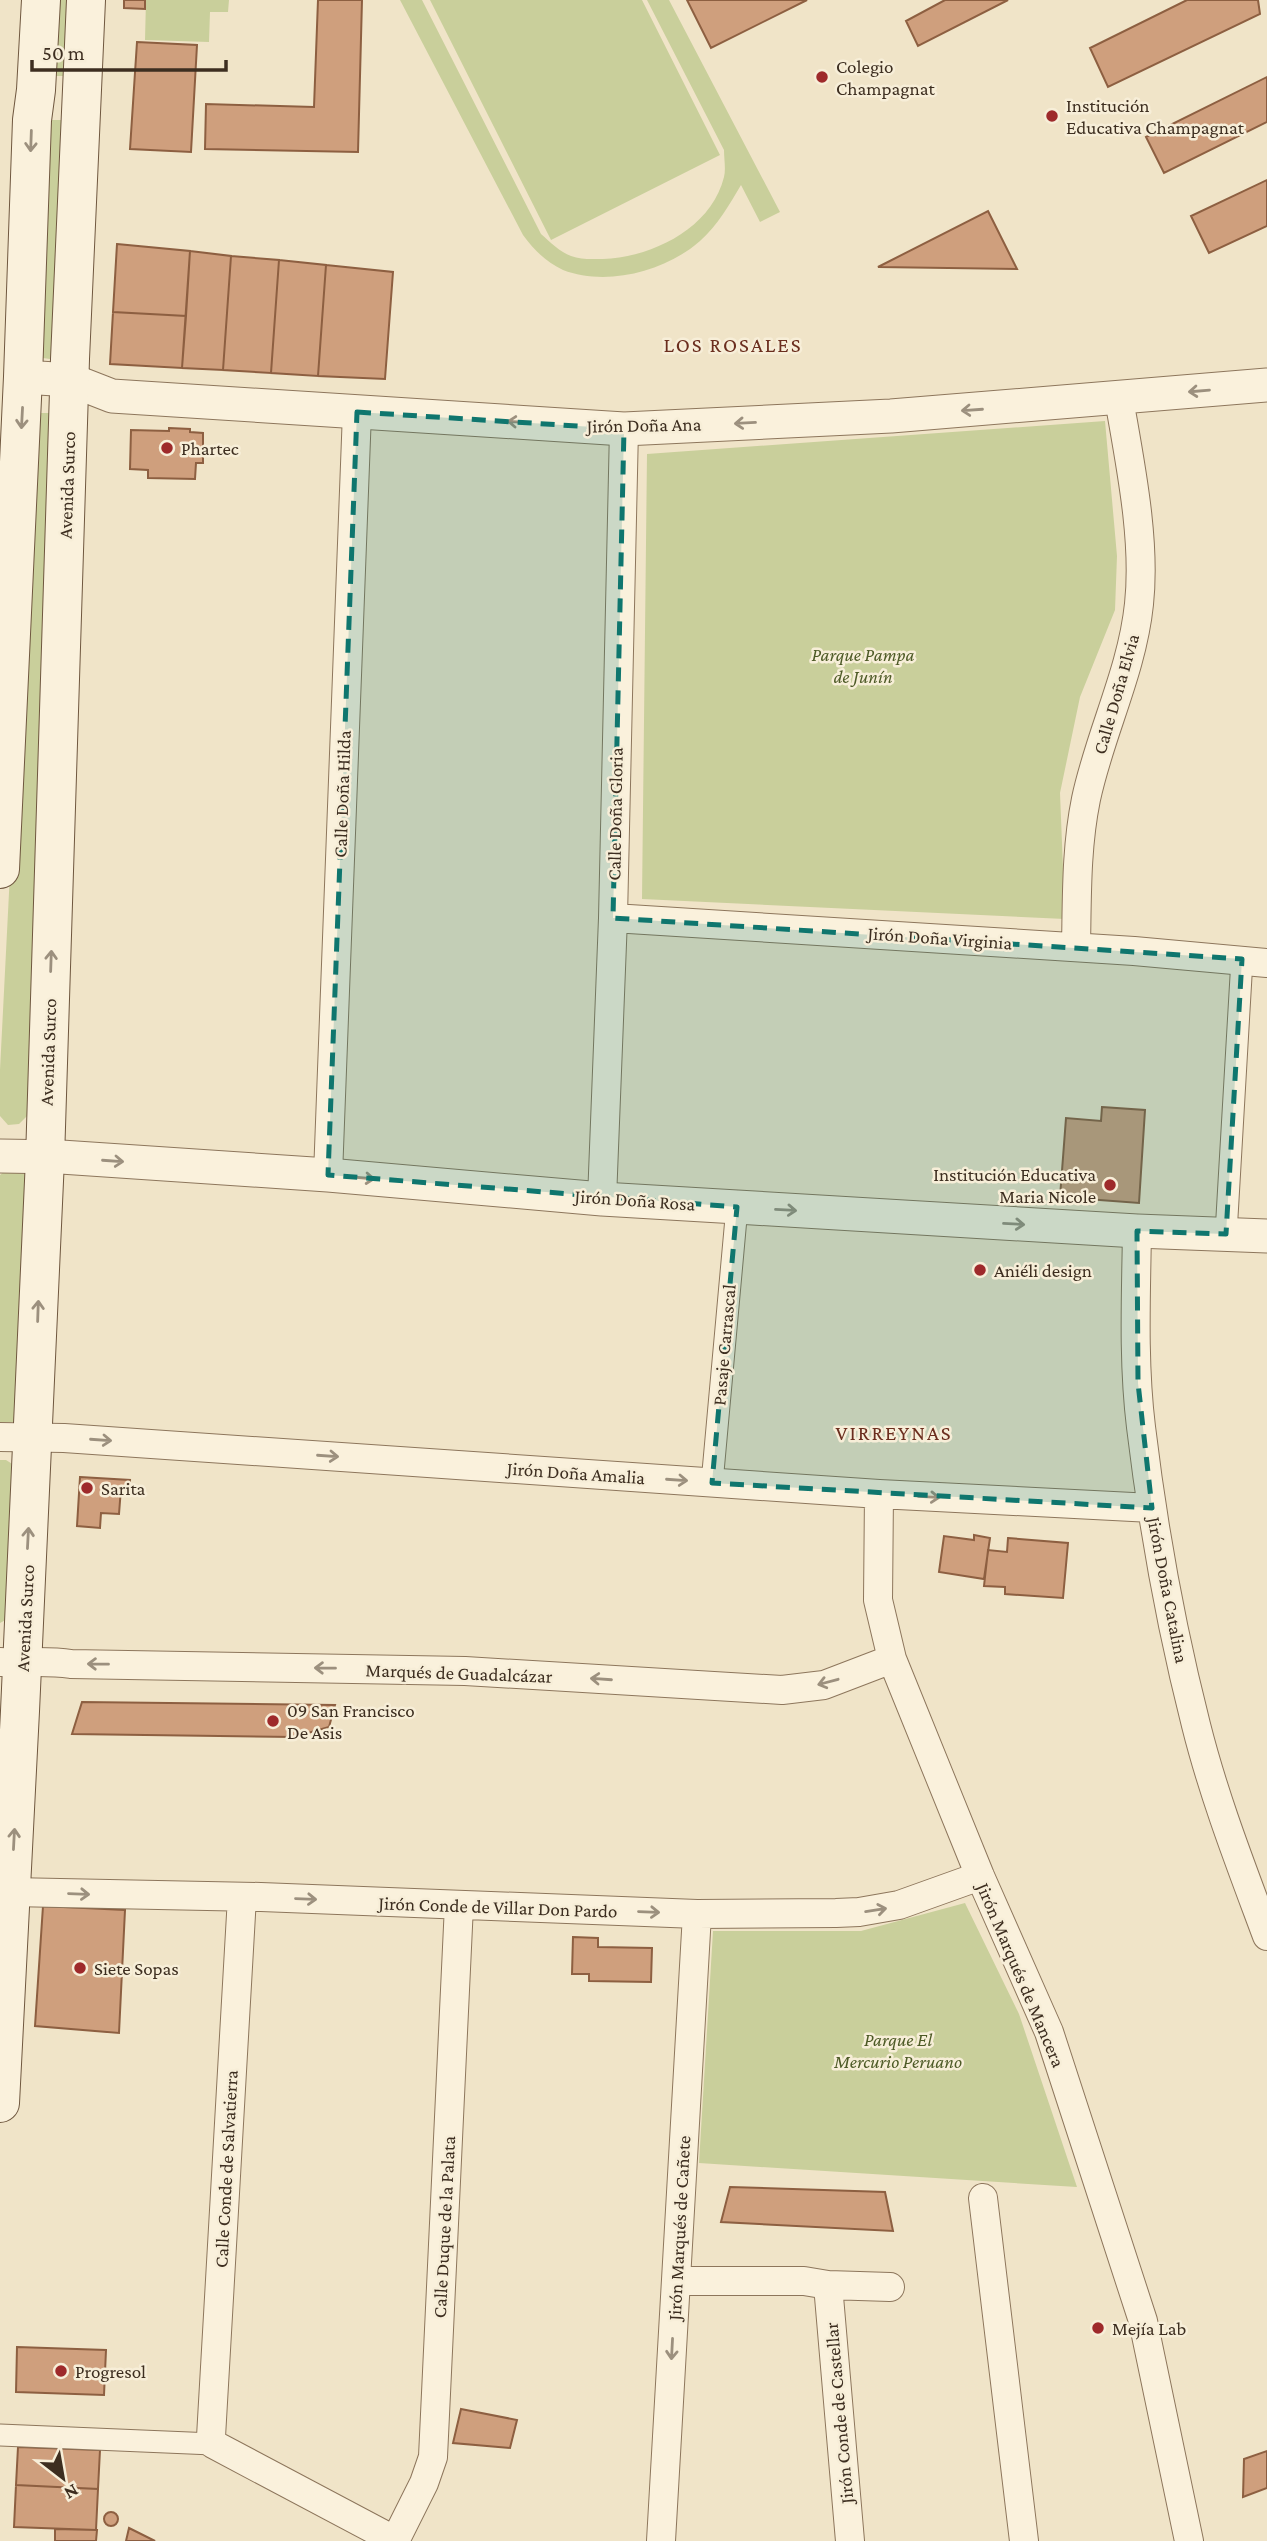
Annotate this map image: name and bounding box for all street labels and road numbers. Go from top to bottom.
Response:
street label: Jirón Doña Ana [584,413,702,437]
street label: Avenida Surco [55,431,79,539]
street label: Calle Doña Elvia [1089,631,1143,757]
street label: Calle Doña Hilda [329,730,355,858]
street label: Calle Doña Gloria [603,747,627,881]
street label: Jirón Doña Virginia [865,922,1013,954]
street label: Avenida Surco [36,998,60,1106]
street label: Jirón Doña Rosa [572,1185,696,1215]
street label: Pasaje Carrascal [708,1283,741,1407]
street label: Jirón Doña Amalia [504,1458,646,1488]
street label: Jirón Doña Catalina [1143,1513,1193,1665]
street label: Avenida Surco [12,1564,38,1672]
street label: Marqués de Guadalcázar [365,1659,553,1687]
street label: Jirón Marqués de Mancera [972,1878,1069,2071]
street label: Jirón Conde de Villar Don Pardo [376,1892,618,1922]
street label: Calle Conde de Salvatierra [210,2069,242,2268]
street label: Calle Duque de la Palata [429,2135,459,2319]
street label: Jirón Marqués de Cañete [664,2135,694,2323]
street label: Jirón Conde de Castellar [821,2321,858,2507]

